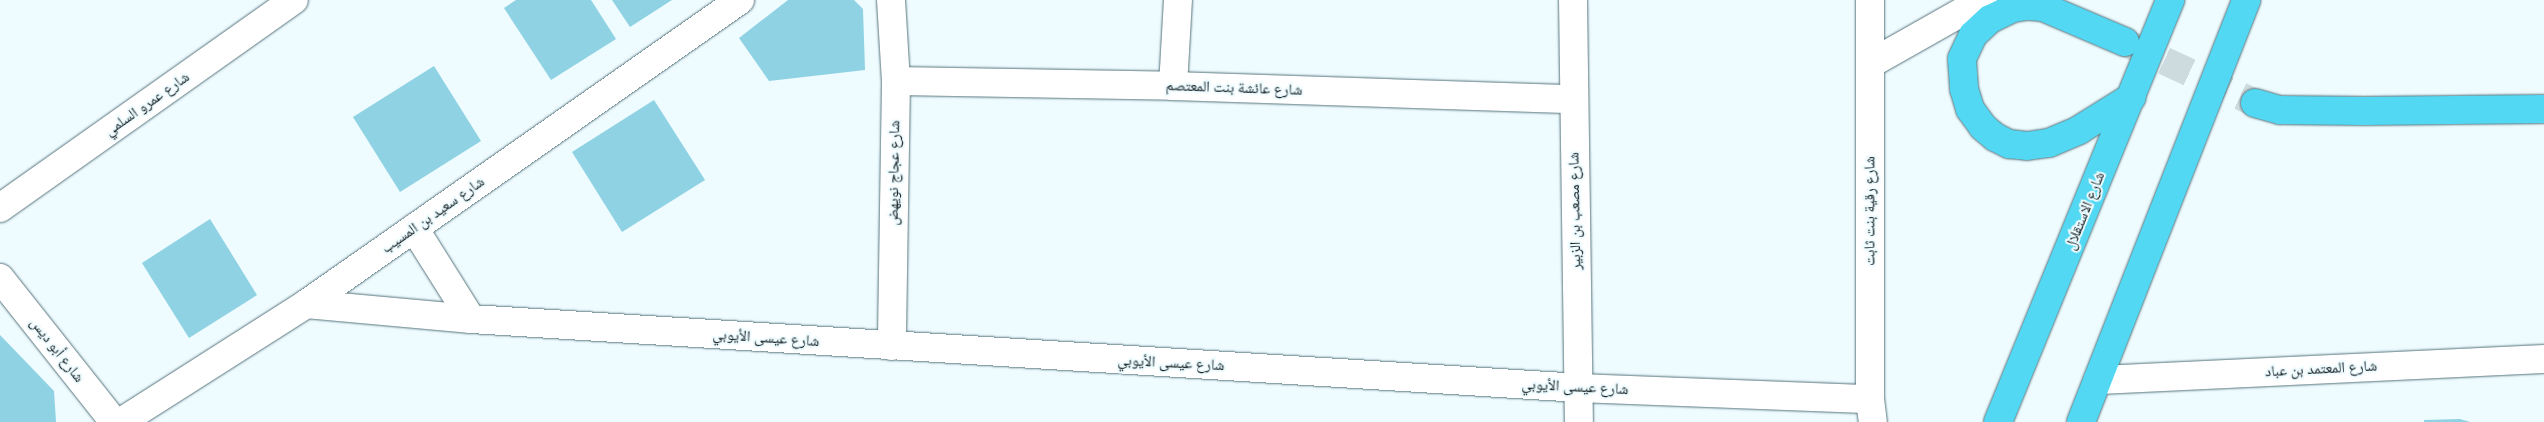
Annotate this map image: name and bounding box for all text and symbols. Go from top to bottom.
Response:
street label: شارع عمرو السلمي [101,68,193,140]
street label: شارع عائشة بنت المعتصم [1165,77,1303,99]
street label: شارع عجاج نويهض [884,120,904,226]
street label: شارع مصعب بن الزبير [1565,152,1585,270]
street label: شارع رقية بنت ثابت [1861,156,1879,266]
street label: شارع الاستقلال [2061,169,2109,253]
street label: شارع سعيد بن المسيب [378,173,488,257]
street label: شارع أبو ديس [26,314,88,386]
street label: شارع عيسى الأيوبي [712,325,820,351]
street label: شارع عيسى الأيوبي [1117,351,1225,375]
street label: شارع المعتمد بن عباد [2264,357,2378,381]
street label: شارع عيسى الأيوبي [1521,375,1629,399]

